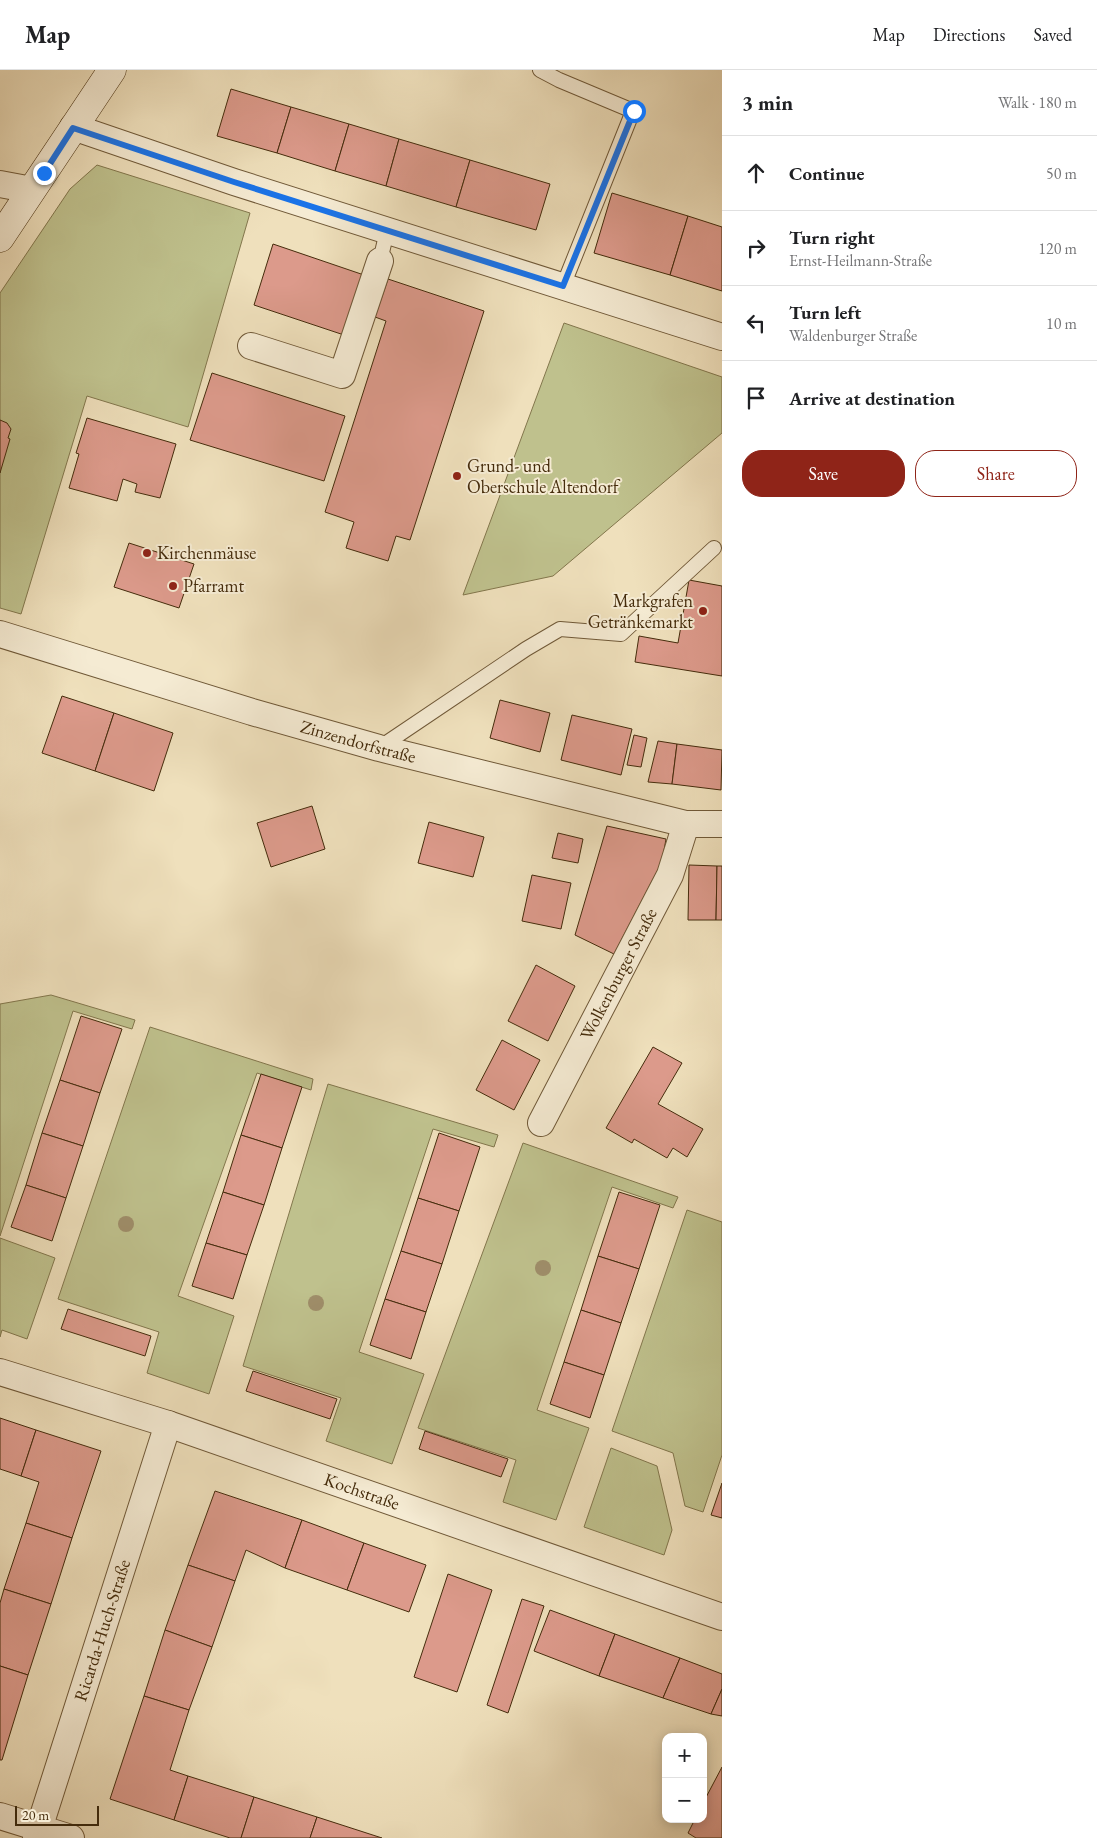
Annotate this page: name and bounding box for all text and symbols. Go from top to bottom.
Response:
text: Map [25,19,70,50]
text: Map [873,23,905,46]
text: Directions [933,23,1005,46]
text: Saved [1033,23,1072,46]
text: 3 min [742,89,793,116]
text: Walk · 180 m [998,92,1077,113]
route start [623,100,646,123]
icon: ahead [742,159,770,187]
text: Continue [789,161,864,186]
route end [33,162,56,185]
text: 50 m [1046,163,1077,184]
text: Turn right [789,225,875,250]
icon: right [742,234,770,262]
text: 120 m [1038,238,1077,259]
text: Ernst-Heilmann-Straße [789,250,932,271]
text: Turn left [789,300,861,325]
icon: left [742,309,770,337]
text: 10 m [1046,313,1077,334]
text: Waldenburger Straße [789,325,917,346]
icon: arrive [742,384,770,412]
text: Arrive at destination [789,386,955,411]
button: Save [742,450,905,497]
button: Share [915,450,1077,497]
place label: Grund- und Oberschule Altendorf [467,454,621,498]
marker: Grund- und Oberschule Altendorf [451,470,463,482]
place label: Kirchenmäuse [157,541,256,564]
marker: Kirchenmäuse [141,547,153,559]
place label: Pfarramt [183,574,245,597]
marker: Pfarramt [167,580,179,592]
place label: Markgrafen Getränkemarkt [588,589,693,633]
marker: Markgrafen Getränkemarkt [697,605,709,617]
street label: Zinzendorfstraße [298,714,418,768]
street label: Wolkenburger Straße [574,904,662,1043]
street label: Kochstraße [321,1467,403,1515]
street label: Ricarda-Huch-Straße [68,1556,135,1704]
map controls [662,1733,707,1823]
button: + [662,1733,707,1778]
button: − [662,1778,707,1823]
scale bar [15,1803,99,1826]
text: 20 m [22,1806,49,1824]

